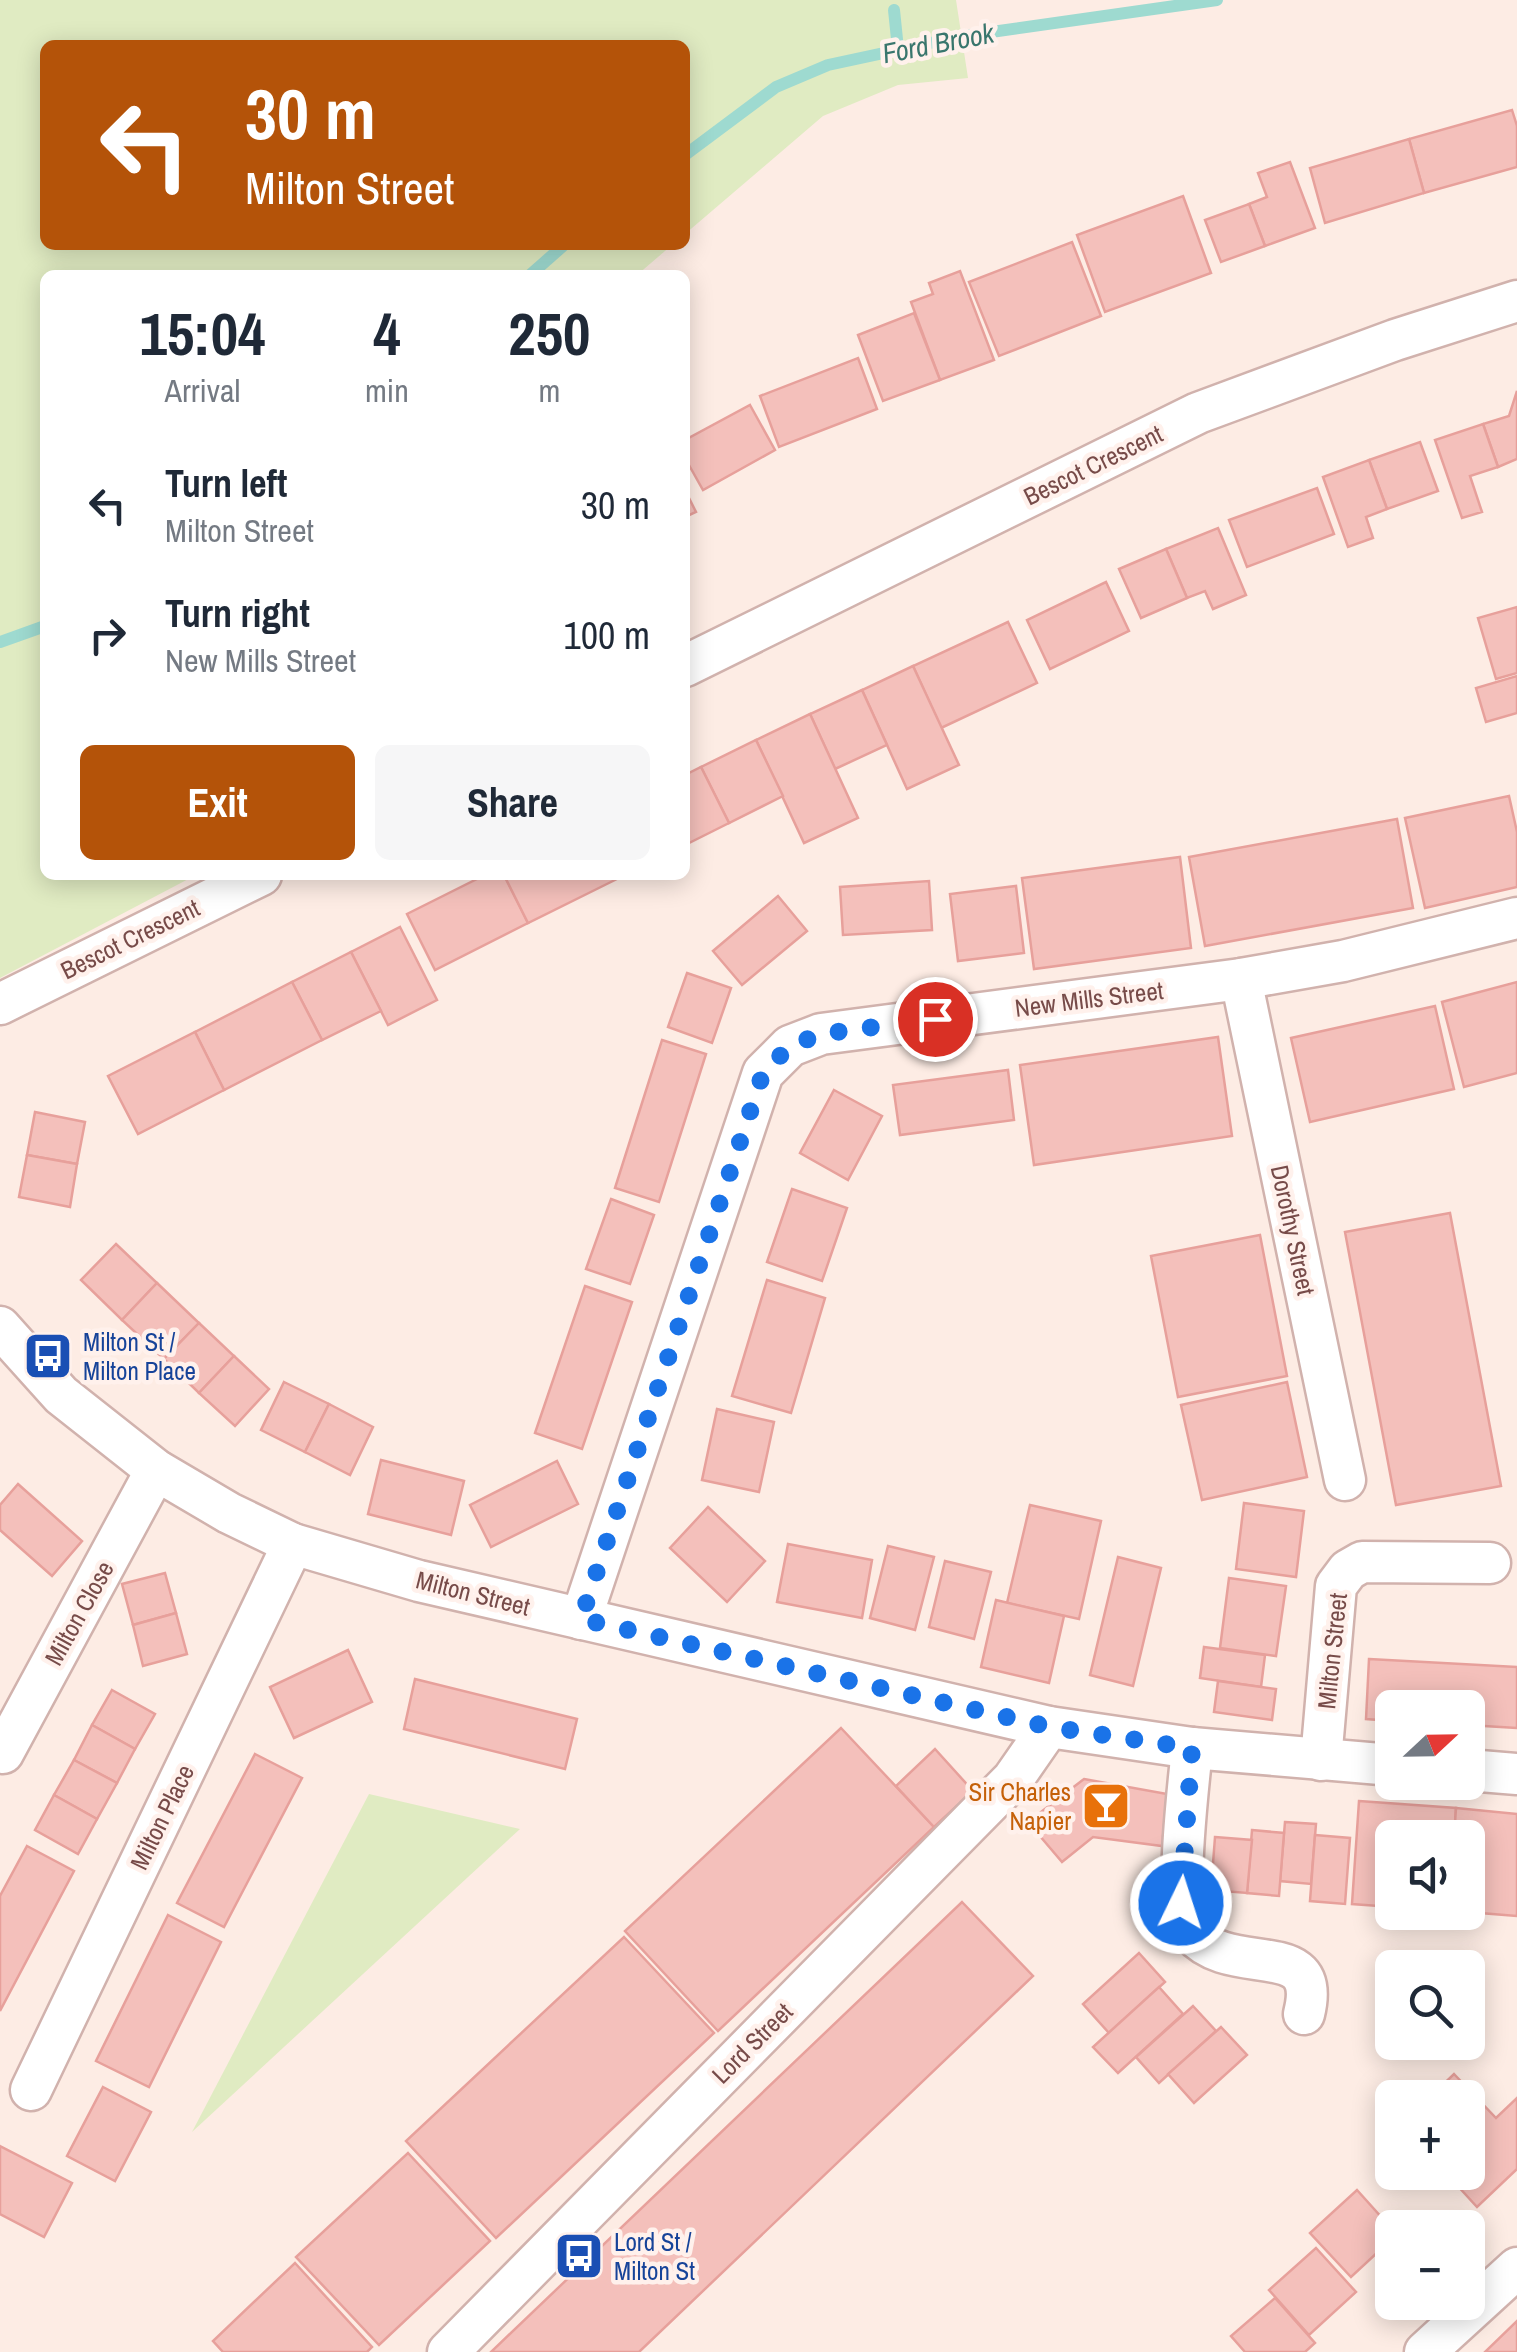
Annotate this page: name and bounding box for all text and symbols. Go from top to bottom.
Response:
water label: Ford Brook [879,13,998,72]
text: 30 m [245,67,376,161]
icon: left [80,80,210,210]
text: Milton Street [245,157,454,218]
text: 15:04 [140,293,265,374]
text: 4 [373,293,401,374]
text: 250 [508,293,590,374]
text: Arrival [165,369,240,412]
text: min [365,369,409,412]
text: m [538,369,560,412]
street label: Bescot Crescent [1018,417,1168,513]
text: Turn left [165,458,287,509]
icon: left [80,478,135,533]
text: 30 m [581,480,650,531]
text: Milton Street [165,509,314,552]
text: Turn right [165,588,310,639]
icon: right [80,608,135,663]
text: 100 m [563,610,650,661]
text: New Mills Street [165,639,356,682]
button: Exit [80,745,355,860]
button: Share [375,745,650,860]
street label: Bescot Crescent [55,891,205,987]
street label: New Mills Street [1013,973,1165,1025]
pin [893,977,978,1062]
icon: arrive [908,992,963,1047]
street label: Dorothy Street [1263,1162,1323,1298]
place label: Milton St / Milton Place [83,1325,196,1388]
bus stop icon: Milton St / Milton Place [22,1330,74,1382]
street label: Milton Close [37,1555,121,1671]
street label: Milton Street [412,1562,534,1624]
street label: Milton Street [1309,1591,1355,1711]
north arrow [1375,1690,1485,1800]
map controls [1375,1690,1485,2320]
street label: Milton Place [122,1759,202,1875]
place label: Sir Charles Napier [968,1775,1071,1838]
bar icon: Sir Charles Napier [1080,1780,1132,1832]
button: sound [1375,1820,1485,1930]
position arrow [1129,1851,1233,1955]
button: search [1375,1950,1485,2060]
street label: Lord Street [704,1995,800,2091]
button: + [1375,2080,1485,2190]
button: − [1375,2210,1485,2320]
place label: Lord St / Milton St [614,2225,695,2288]
bus stop icon: Lord St / Milton St [553,2230,605,2282]

